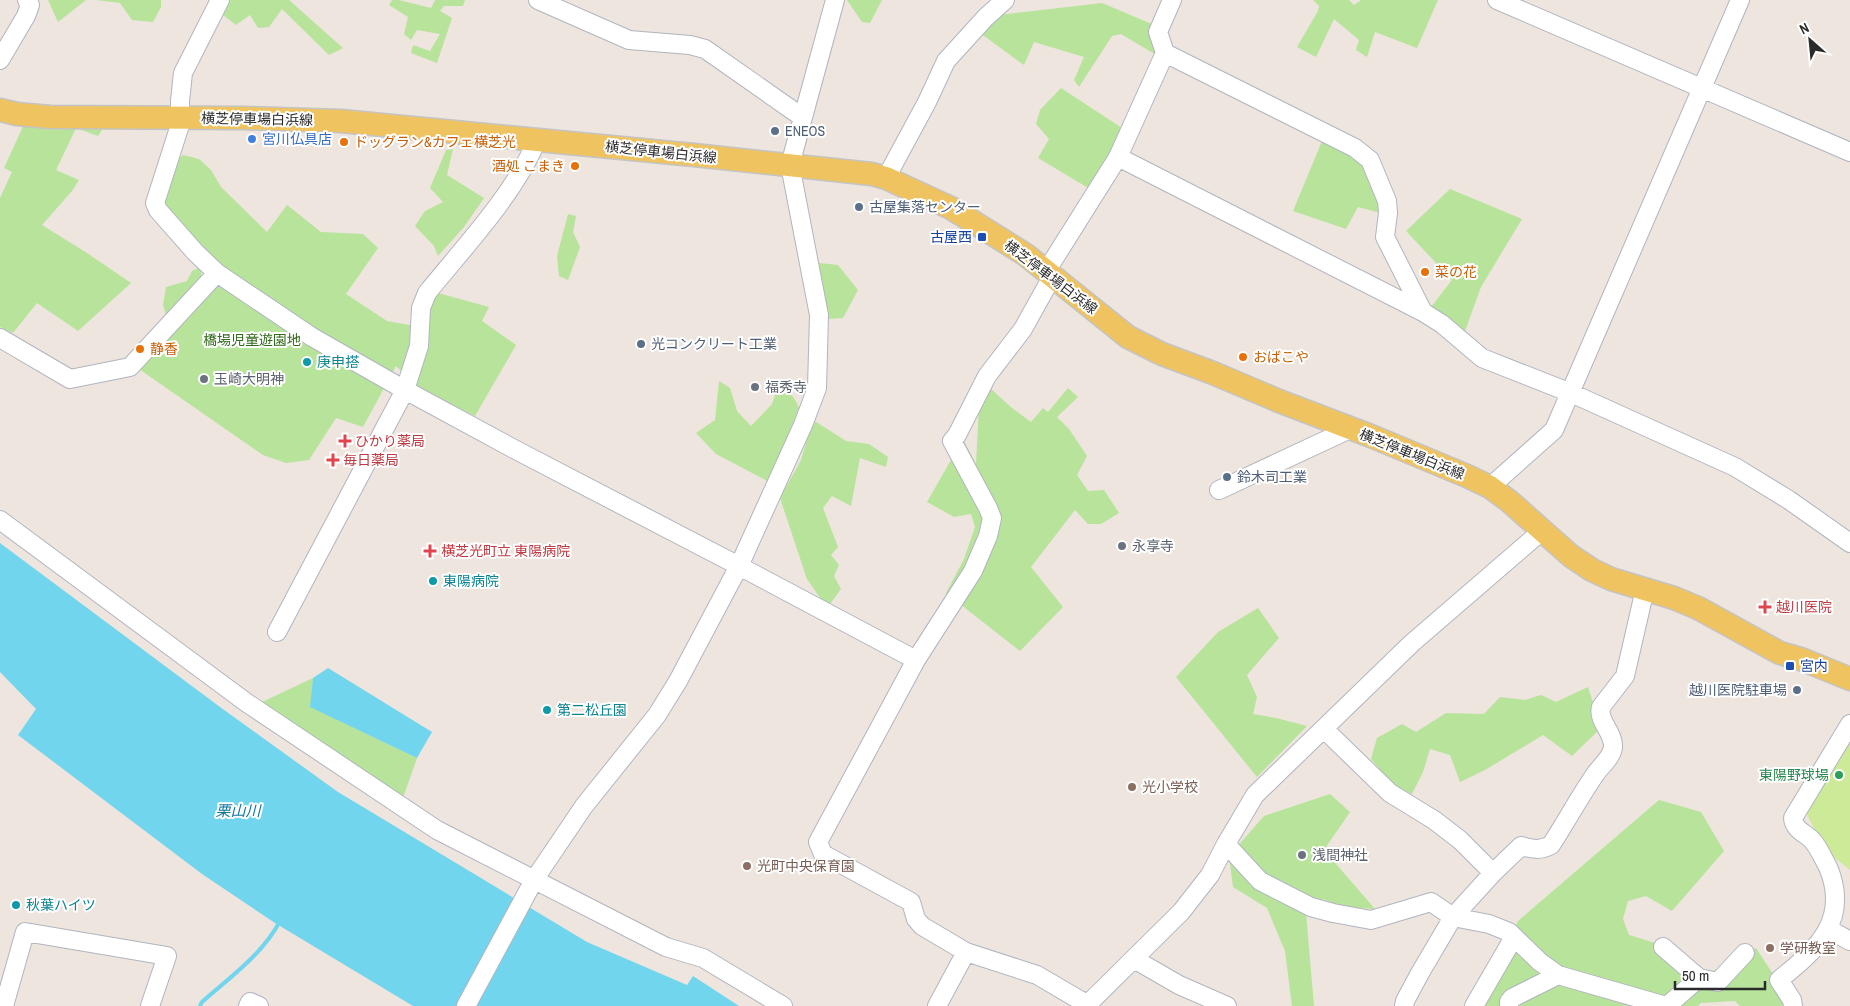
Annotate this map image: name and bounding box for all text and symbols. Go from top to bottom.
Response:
north arrow [1785,15,1835,65]
text: N [1796,19,1812,38]
street label: 横芝停車場白浜線 [201,109,313,129]
place label: ENEOS [785,122,826,140]
marker: ENEOS [769,125,781,137]
place label: 宮川仏具店 [262,130,332,148]
marker: 宮川仏具店 [246,133,258,145]
place label: ドッグラン&カフェ横芝光 [354,133,516,151]
marker: ドッグラン&カフェ横芝光 [338,136,350,148]
street label: 横芝停車場白浜線 [604,137,718,167]
place label: 酒処 こまき [492,157,565,175]
marker: 酒処 こまき [569,160,581,172]
place label: 古屋集落センター [869,198,981,216]
marker: 古屋集落センター [853,201,865,213]
place label: 古屋西 [930,228,972,246]
marker: 古屋西 [976,231,988,243]
street label: 横芝停車場白浜線 [1001,236,1101,318]
place label: 菜の花 [1435,263,1477,281]
marker: 菜の花 [1419,266,1431,278]
park label: 橋場児童遊園地 [203,331,301,349]
place label: 光コンクリート工業 [651,335,777,353]
marker: 光コンクリート工業 [635,338,647,350]
place label: 静香 [150,340,178,358]
marker: 静香 [134,343,146,355]
place label: おばこや [1253,348,1309,366]
marker: おばこや [1237,351,1249,363]
place label: 庚申搭 [317,353,360,371]
marker: 庚申搭 [301,356,313,368]
place label: 玉崎大明神 [214,370,284,388]
marker: 玉崎大明神 [198,373,210,385]
place label: 福秀寺 [765,378,807,396]
marker: 福秀寺 [749,381,761,393]
street label: 横芝停車場白浜線 [1357,425,1467,483]
place label: ひかり薬局 [355,432,425,450]
marker: ひかり薬局 [339,435,351,447]
place label: 毎日薬局 [343,451,399,469]
marker: 毎日薬局 [327,454,339,466]
place label: 鈴木司工業 [1237,468,1307,486]
marker: 鈴木司工業 [1221,471,1233,483]
place label: 永享寺 [1132,537,1174,555]
marker: 永享寺 [1116,540,1128,552]
place label: 横芝光町立 東陽病院 [441,542,570,560]
marker: 横芝光町立 東陽病院 [423,544,437,558]
place label: 東陽病院 [443,572,499,590]
marker: 東陽病院 [427,575,439,587]
place label: 越川医院 [1776,598,1832,616]
marker: 越川医院 [1758,600,1772,614]
place label: 宮内 [1800,657,1828,675]
marker: 宮内 [1784,660,1796,672]
place label: 越川医院駐車場 [1689,681,1787,699]
marker: 越川医院駐車場 [1791,684,1803,696]
place label: 第二松丘園 [557,701,627,719]
marker: 第二松丘園 [541,704,553,716]
place label: 東陽野球場 [1759,766,1829,784]
marker: 東陽野球場 [1833,769,1845,781]
place label: 光小学校 [1142,778,1198,796]
marker: 光小学校 [1126,781,1138,793]
water label: 栗山川 [215,800,262,821]
place label: 浅間神社 [1312,846,1368,864]
marker: 浅間神社 [1296,849,1308,861]
place label: 光町中央保育園 [757,857,855,875]
marker: 光町中央保育園 [741,860,753,872]
place label: 秋葉ハイツ [26,896,96,914]
marker: 秋葉ハイツ [10,899,22,911]
place label: 学研教室 [1780,939,1836,957]
marker: 学研教室 [1764,942,1776,954]
scale bar [1675,958,1765,990]
text: 50 m [1682,965,1709,986]

